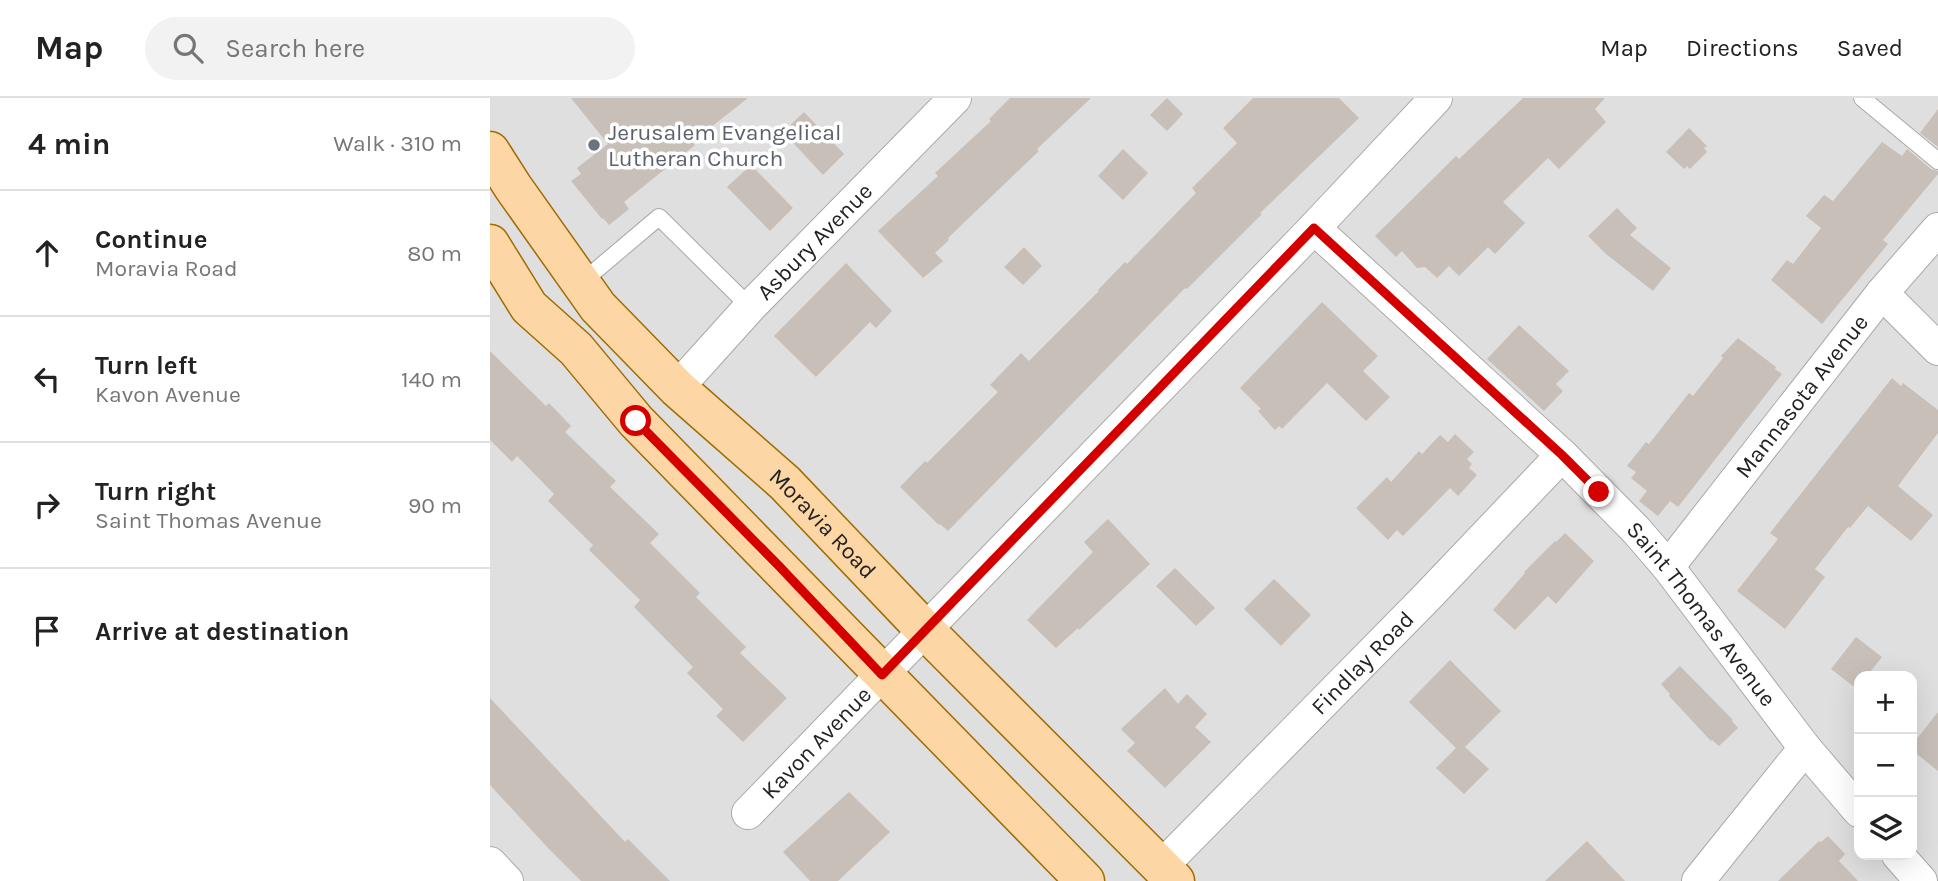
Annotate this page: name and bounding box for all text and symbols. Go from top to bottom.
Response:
search box [145,17,635,80]
text: Map [35,29,103,67]
icon: search [169,29,207,67]
text: Search here [225,33,365,64]
text: Map [1600,34,1648,62]
text: Directions [1686,34,1799,62]
text: Saved [1837,34,1903,62]
place label: Jerusalem Evangelical Lutheran Church [608,119,841,172]
text: 4 min [28,126,110,162]
text: Walk · 310 m [333,130,462,157]
marker: Jerusalem Evangelical Lutheran Church [586,137,602,153]
street label: Asbury Avenue [751,177,878,305]
text: Continue [95,224,207,255]
icon: ahead [28,234,66,272]
text: 80 m [407,240,462,267]
text: Moravia Road [95,255,238,282]
street label: Mannasota Avenue [1729,309,1874,483]
text: Turn left [95,350,197,381]
icon: left [28,360,66,398]
text: 140 m [401,366,462,393]
text: Kavon Avenue [95,381,241,408]
route start [620,405,651,436]
street label: Moravia Road [764,462,882,584]
text: Turn right [95,476,216,507]
route end [1583,476,1614,507]
icon: right [28,486,66,524]
text: 90 m [408,492,462,519]
text: Saint Thomas Avenue [95,507,322,534]
street label: Saint Thomas Avenue [1621,516,1782,711]
street label: Findlay Road [1306,605,1419,720]
icon: arrive [28,612,66,650]
text: Arrive at destination [95,616,349,647]
map controls [1854,671,1917,860]
button: + [1854,671,1917,734]
street label: Kavon Avenue [756,681,877,804]
button: − [1854,734,1917,797]
button: layers [1854,797,1917,860]

